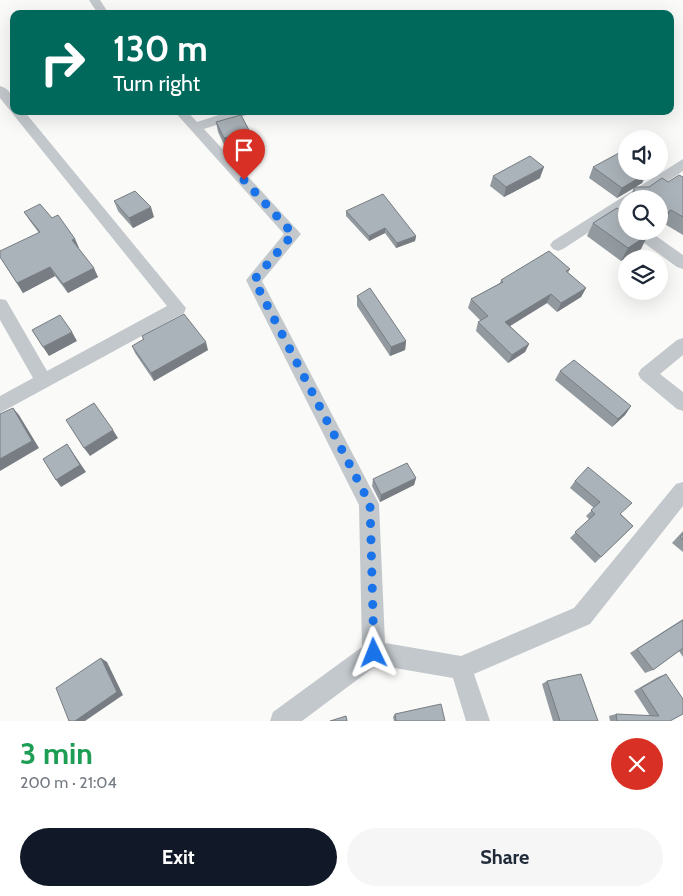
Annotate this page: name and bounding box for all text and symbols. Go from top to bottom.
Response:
text: 130 m [113,27,208,70]
icon: right [30,30,95,95]
text: Turn right [113,70,200,97]
pin [223,129,265,180]
map controls [618,130,668,300]
button: sound [618,130,668,180]
icon: arrive [230,136,258,164]
button: search [618,190,668,240]
button: layers [618,250,668,300]
position arrow [347,626,399,678]
text: 3 min [20,735,93,772]
button: close [611,738,663,790]
text: 200 m · 21:04 [20,773,117,792]
button: Exit [20,828,337,886]
button: Share [347,828,663,886]

